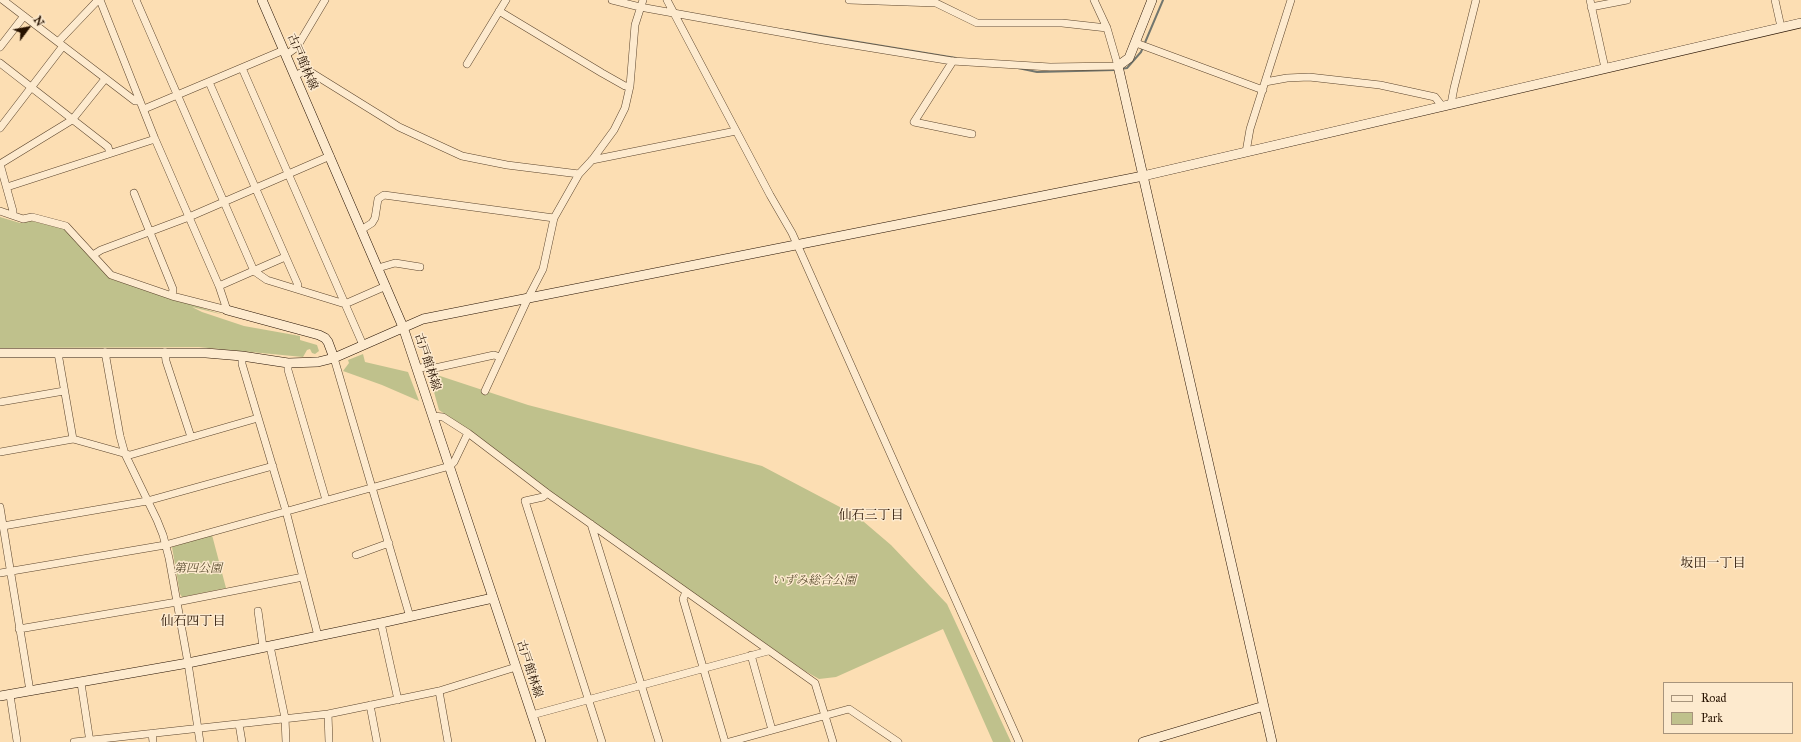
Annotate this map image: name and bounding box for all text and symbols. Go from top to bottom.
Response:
north arrow [8,8,48,48]
text: N [31,14,47,29]
street label: 古戸館林線 [284,32,320,92]
street label: 古戸館林線 [411,331,443,393]
district label: 仙石三丁目 [839,508,903,524]
district label: 坂田一丁目 [1681,556,1745,572]
park label: 第四公園 [174,562,222,576]
park label: いずみ総合公園 [772,574,856,588]
district label: 仙石四丁目 [161,614,225,630]
street label: 古戸館林線 [513,638,545,700]
legend [1663,682,1793,734]
text: Road [1701,691,1727,705]
text: Park [1701,711,1723,725]

